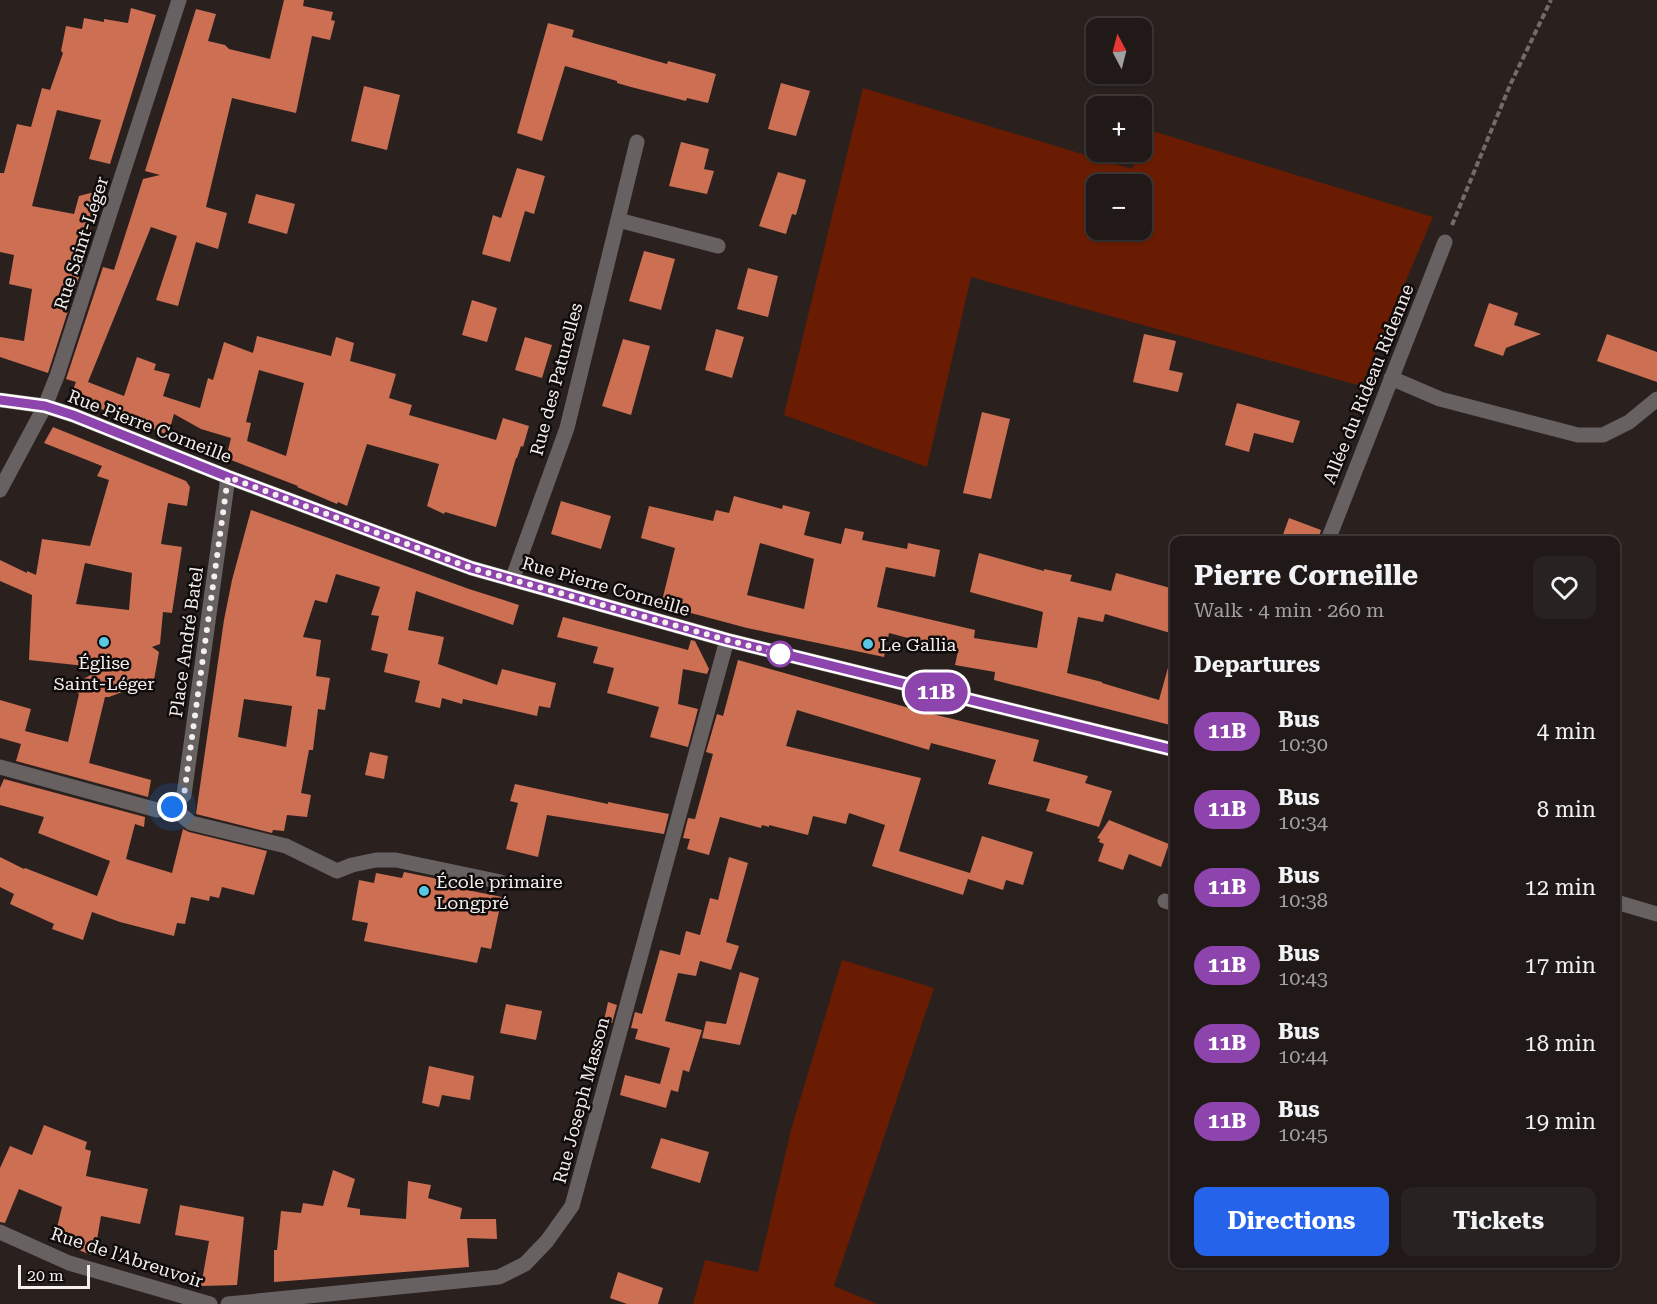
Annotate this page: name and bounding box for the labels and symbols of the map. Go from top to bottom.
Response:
north arrow [1086,18,1152,84]
street label: Rue Saint-Léger [50,174,112,312]
street label: Allée du Rideau Ridenne [1318,281,1418,487]
street label: Rue des Paturelles [525,300,587,458]
street label: Rue Pierre Corneille [65,385,235,467]
street label: Rue Pierre Corneille [520,552,693,620]
street label: Place André Batel [165,565,207,719]
place label: Le Gallia [880,634,957,655]
marker: Église Saint-Léger [97,635,111,649]
marker: Le Gallia [861,637,875,651]
unlabelled marker [767,641,793,667]
place label: Église Saint-Léger [53,652,155,694]
line badge: 11B [902,672,970,712]
your location [157,792,187,822]
place label: École primaire Longpré [436,871,563,913]
marker: École primaire Longpré [417,884,431,898]
street label: Rue Joseph Masson [549,1014,613,1185]
street label: Rue de l'Abreuvoir [48,1222,206,1292]
scale bar [18,1262,90,1290]

